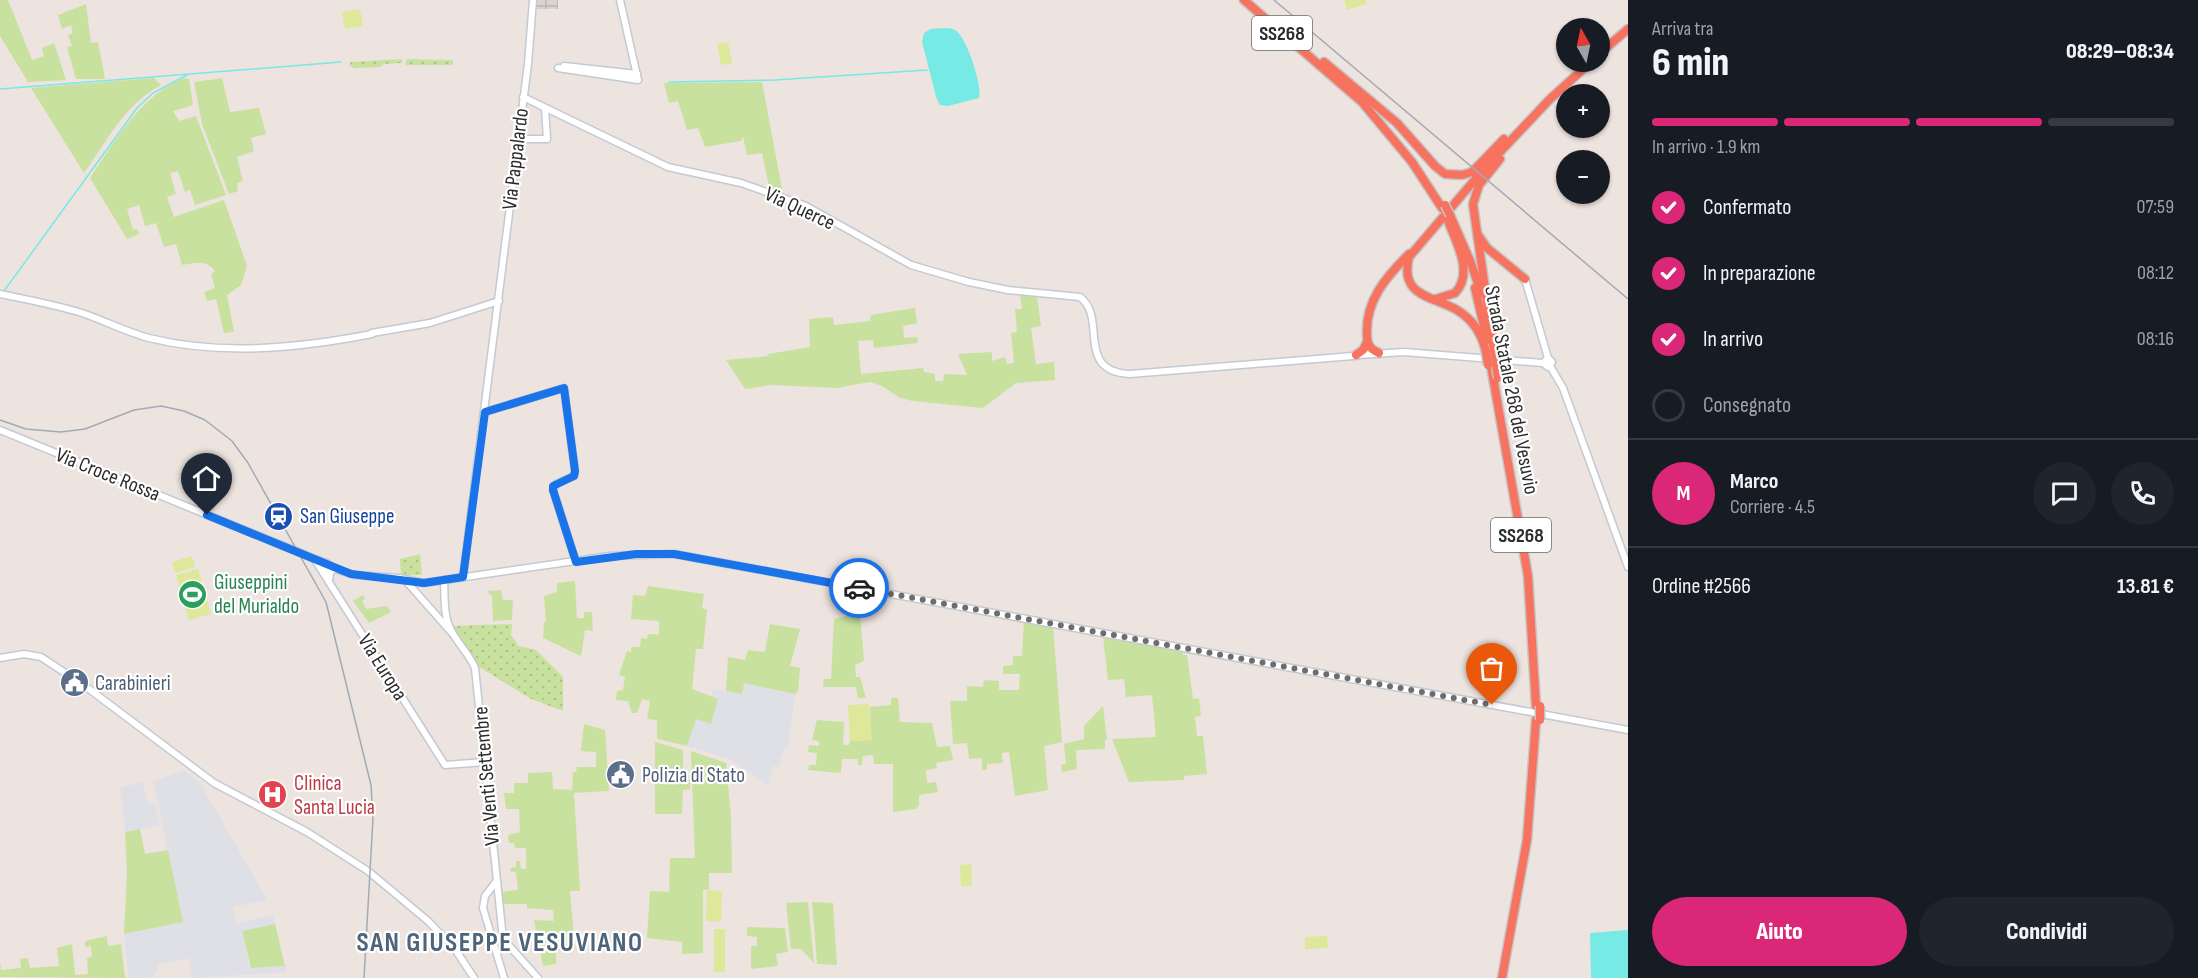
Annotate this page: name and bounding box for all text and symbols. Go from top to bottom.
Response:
road number: SS268 [1252,16,1312,50]
text: Arriva tra [1652,17,1714,41]
north arrow [1556,18,1610,72]
map controls [1556,18,1610,204]
text: 08:29–08:34 [2066,38,2174,65]
text: 6 min [1652,40,1729,87]
button: + [1556,84,1610,138]
street label: Via Pappalardo [497,107,534,211]
text: In arrivo · 1.9 km [1652,135,1760,159]
button: − [1556,150,1610,204]
street label: Via Querce [761,181,839,236]
icon: check [1652,191,1685,224]
text: Confermato [1703,194,1791,221]
text: 07:59 [2137,195,2174,219]
icon: check [1652,257,1685,290]
text: In preparazione [1703,260,1816,287]
text: 08:12 [2137,261,2174,285]
street label: Strada Statale 268 del Vesuvio [1479,284,1544,497]
icon: check [1652,323,1685,356]
text: In arrivo [1703,326,1763,353]
text: 08:16 [2137,327,2174,351]
text: Consegnato [1703,392,1791,419]
street label: Via Croce Rossa [52,442,164,507]
pin [181,453,232,515]
icon: home [190,462,223,495]
button: chat [2033,462,2096,525]
button: phone [2111,462,2174,525]
text: Marco [1730,468,1778,495]
text: M [1677,480,1690,507]
text: Corriere · 4.5 [1730,495,1815,519]
station icon: San Giuseppe [263,500,295,532]
place label: San Giuseppe [300,504,394,529]
road number: SS268 [1491,518,1551,552]
courier [829,558,889,618]
place label: Giuseppini del Murialdo [214,570,299,619]
icon: car [843,572,876,605]
text: Ordine #2566 [1652,573,1751,600]
text: 13.81 € [2117,573,2174,600]
sports icon: Giuseppini del Murialdo [177,578,209,610]
street label: Via Europa [353,630,413,705]
pin [1466,643,1517,705]
icon: bag [1475,652,1508,685]
public building icon: Carabinieri [58,667,90,699]
place label: Carabinieri [95,671,171,696]
street label: Via Venti Settembre [468,705,505,847]
public building icon: Polizia di Stato [605,759,637,791]
place label: Polizia di Stato [642,763,745,788]
place label: Clinica Santa Lucia [294,771,375,820]
hospital icon: Clinica Santa Lucia [257,779,289,811]
button: Aiuto [1652,897,1907,966]
button: Condividi [1919,897,2174,966]
district label: SAN GIUSEPPE VESUVIANO [357,927,643,959]

